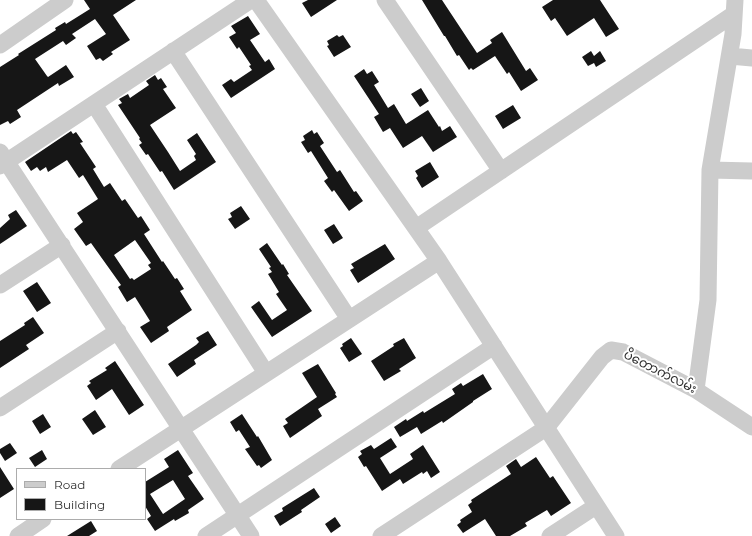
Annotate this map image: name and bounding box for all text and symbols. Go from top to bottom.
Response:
street label: ပိတောက်လမ်း [621,347,699,397]
legend [16,468,146,520]
text: Road [54,477,85,492]
text: Building [54,497,105,512]

